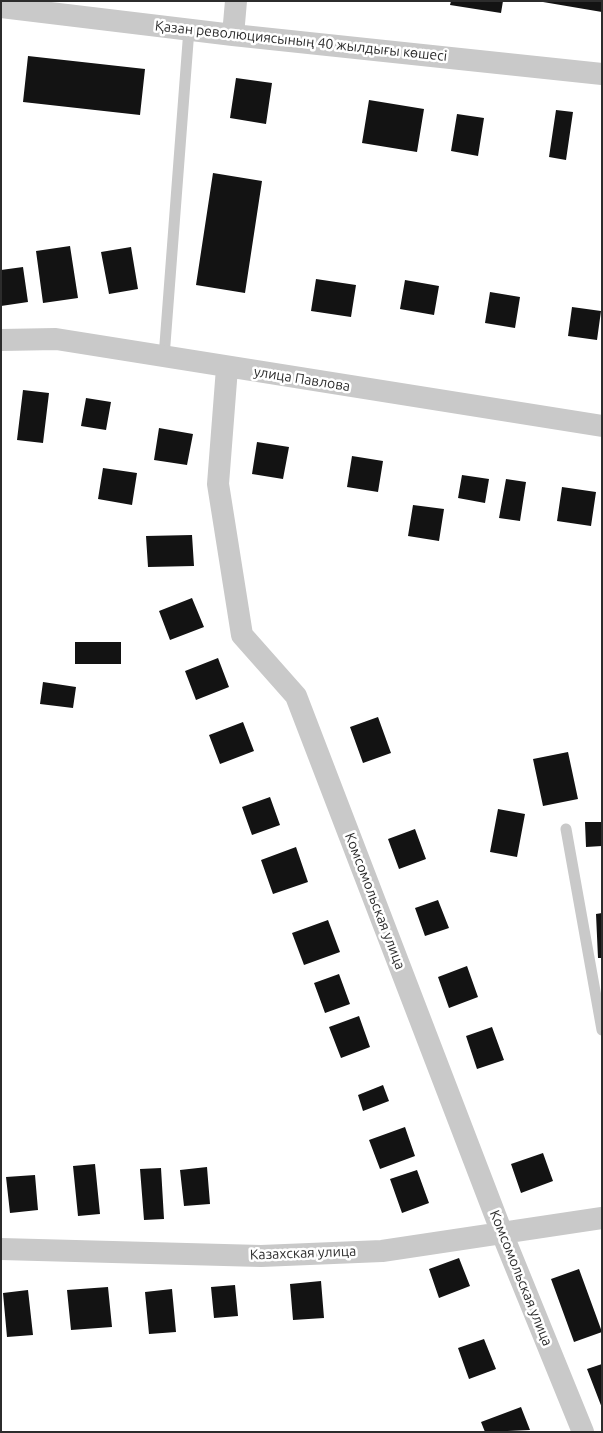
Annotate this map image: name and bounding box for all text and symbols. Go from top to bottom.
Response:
street label: Қазан революциясының 40 жылдығы көшесі [154,17,448,65]
street label: улица Павлова [253,363,351,395]
street label: Комсомольская улица [341,830,409,972]
street label: Комсомольская улица [486,1208,556,1348]
street label: Казахская улица [249,1243,357,1263]

